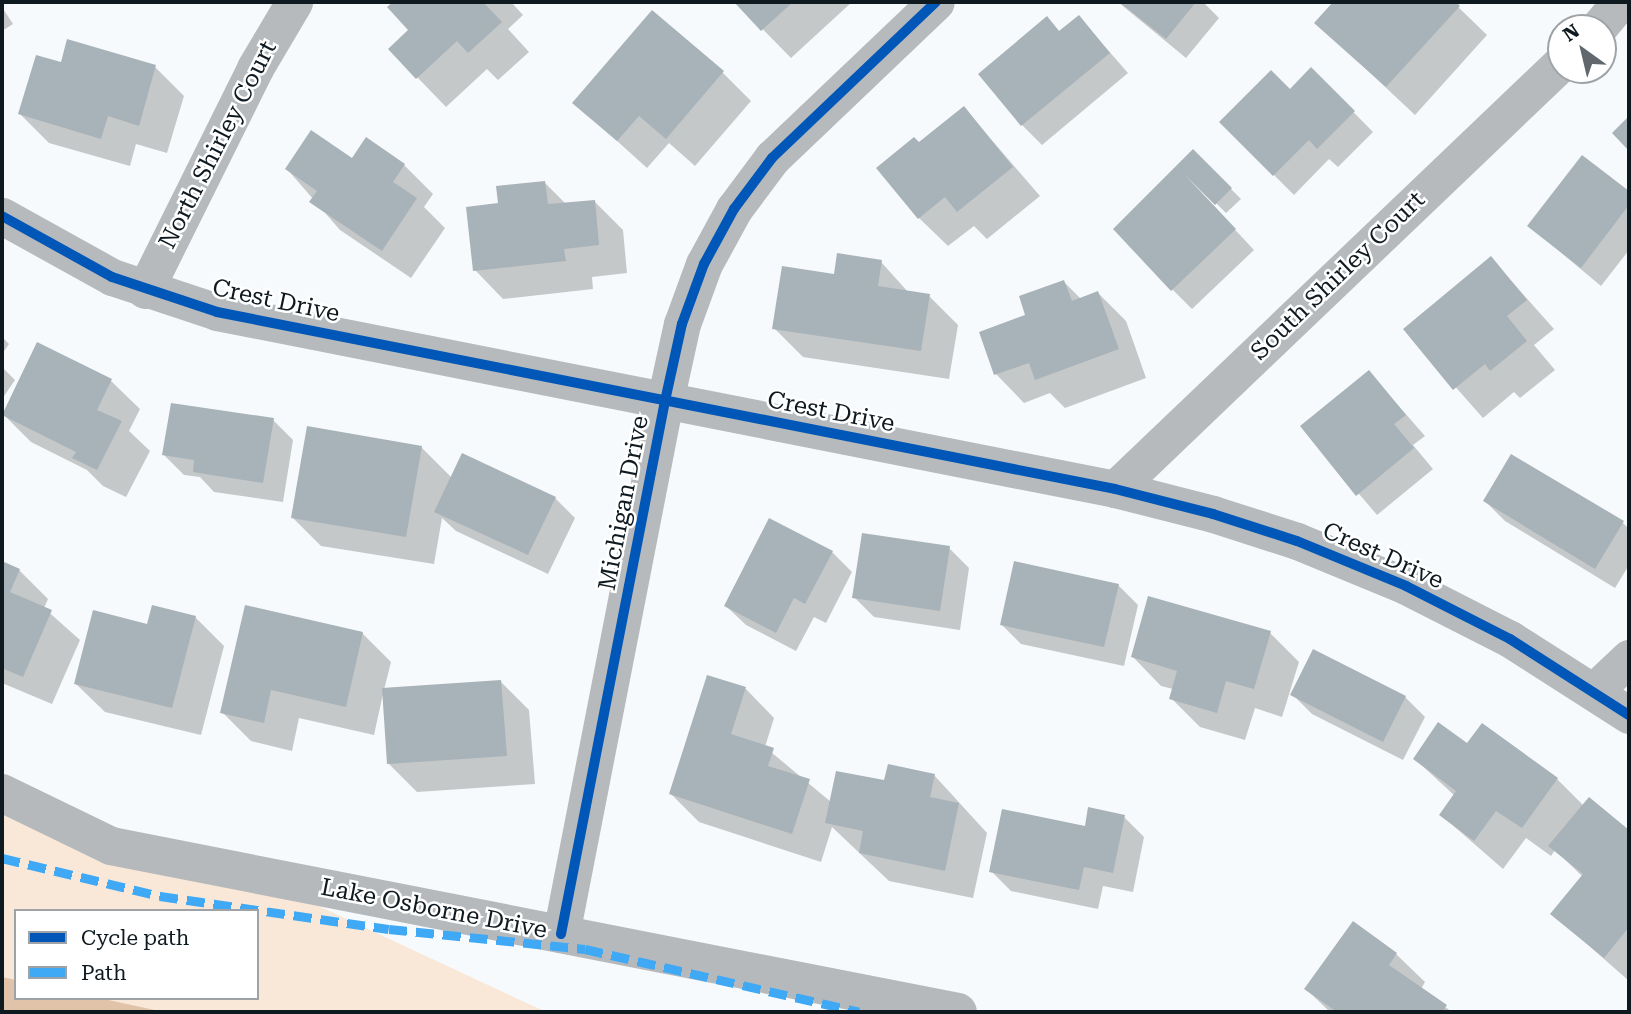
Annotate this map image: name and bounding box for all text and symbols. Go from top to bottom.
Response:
north arrow [1547,14,1617,84]
text: N [1559,19,1584,46]
street label: North Shirley Court [153,36,283,254]
street label: South Shirley Court [1245,186,1431,366]
street label: Crest Drive [210,273,342,329]
street label: Crest Drive [765,386,897,438]
street label: Michigan Drive [593,413,655,593]
street label: Crest Drive [1318,517,1448,595]
street label: Lake Osborne Drive [318,873,550,945]
legend [14,909,259,1000]
text: Cycle path [81,926,189,950]
text: Path [81,961,127,985]

